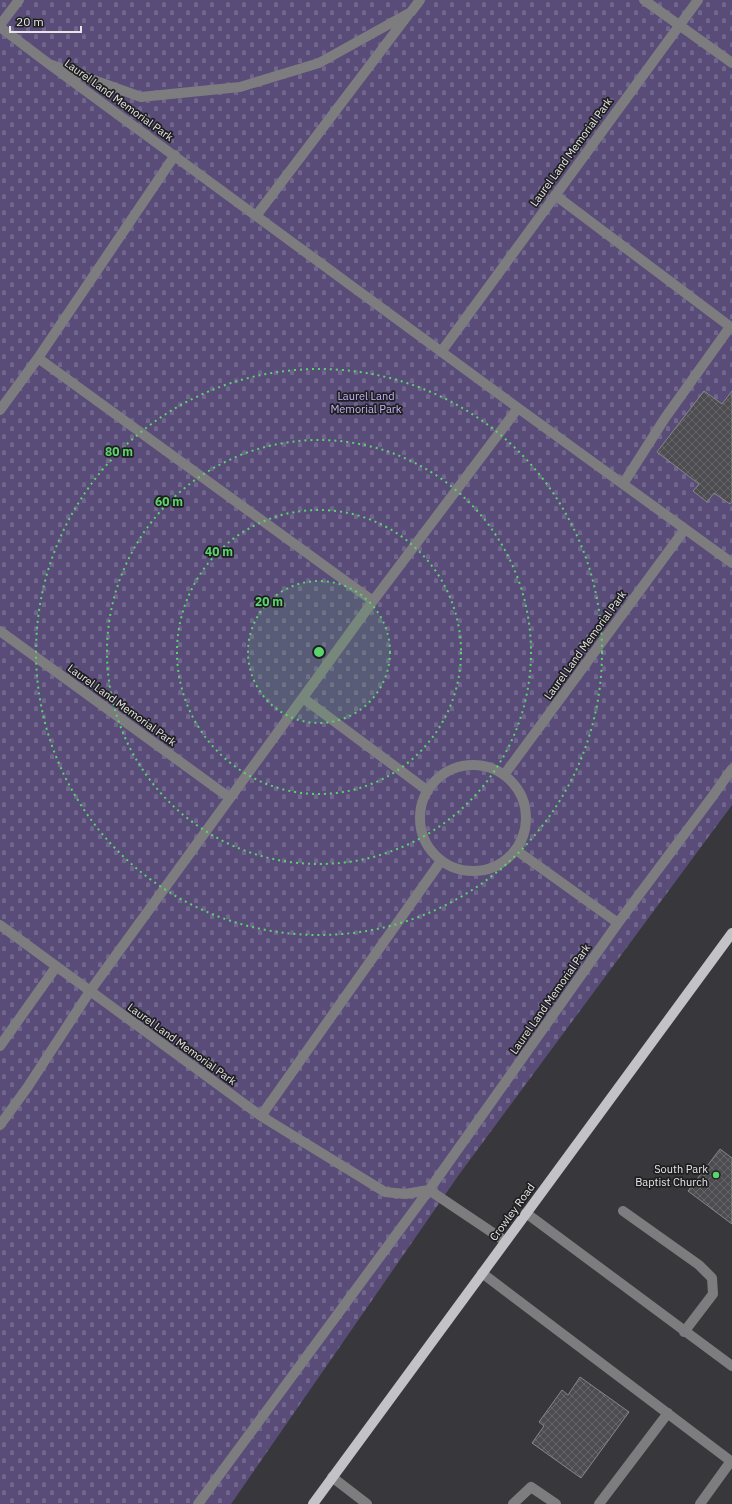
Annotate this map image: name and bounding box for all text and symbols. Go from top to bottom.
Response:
scale bar [10,8,81,34]
text: 20 m [16,14,44,29]
street label: Laurel Land Memorial Park [62,56,176,144]
street label: Laurel Land Memorial Park [527,95,615,209]
park label: Laurel Land Memorial Park [330,389,402,416]
text: 80 m [105,444,133,459]
text: 60 m [155,494,183,509]
text: 40 m [205,544,233,559]
street label: Laurel Land Memorial Park [541,588,629,702]
text: 20 m [255,594,283,609]
centre of rings [312,645,326,659]
street label: Laurel Land Memorial Park [65,661,179,749]
street label: Laurel Land Memorial Park [507,941,593,1057]
street label: Laurel Land Memorial Park [125,1000,239,1088]
place label: South Park Baptist Church [635,1162,708,1189]
marker: South Park Baptist Church [711,1170,721,1180]
street label: Crowley Road [486,1180,538,1244]

